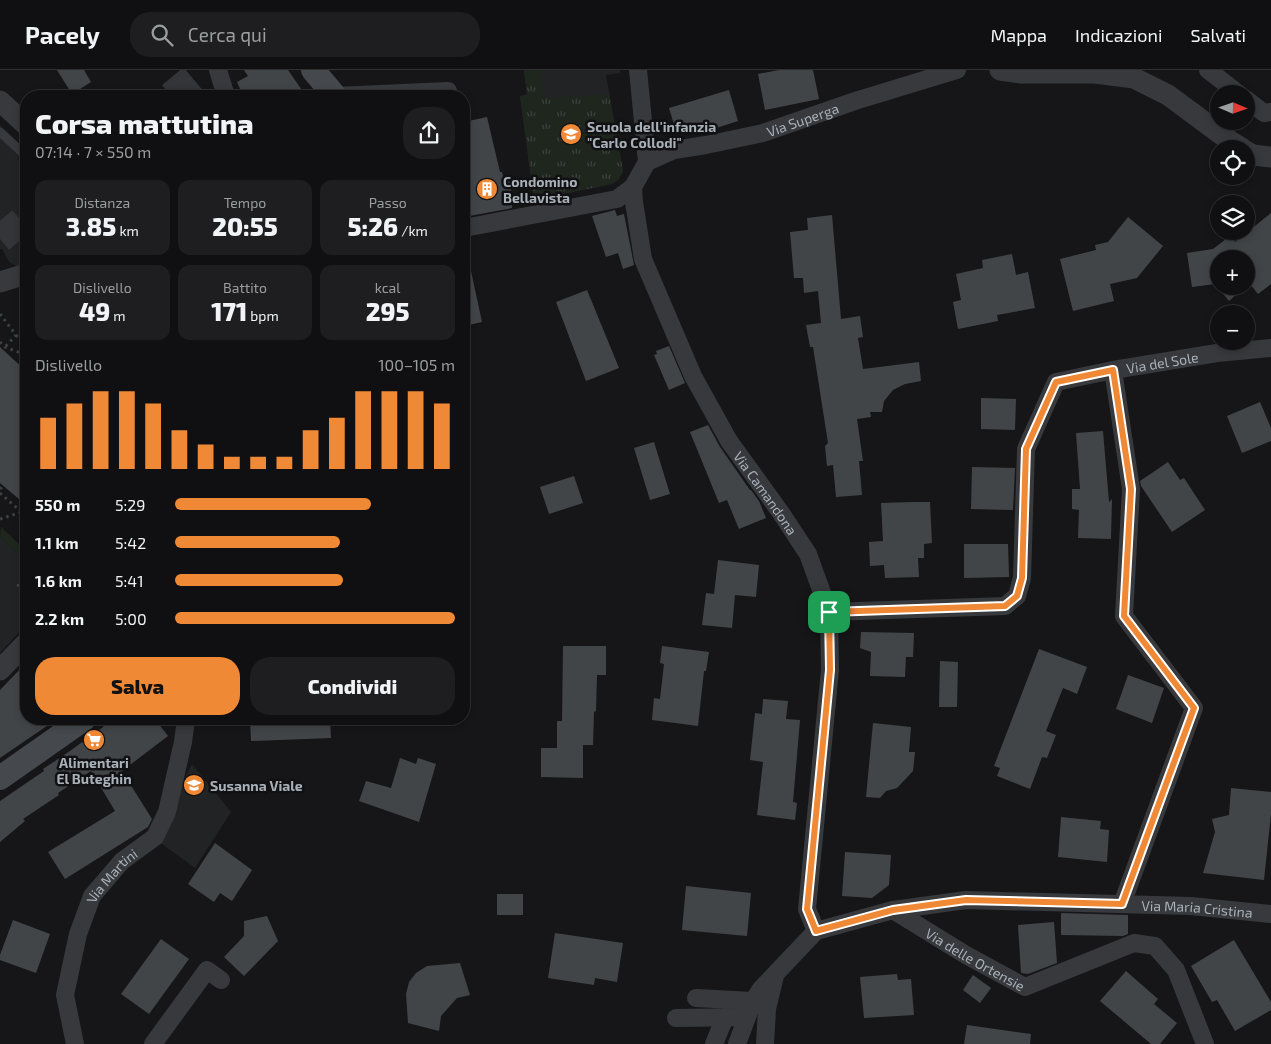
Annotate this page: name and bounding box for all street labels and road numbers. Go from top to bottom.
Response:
street label: Via Superga [764,99,841,140]
street label: Via del Sole [1125,348,1200,376]
street label: Via Camandona [731,448,801,538]
street label: Via Martini [82,844,140,905]
street label: Via Maria Cristina [1141,896,1254,921]
street label: Via delle Ortensie [923,924,1028,994]

